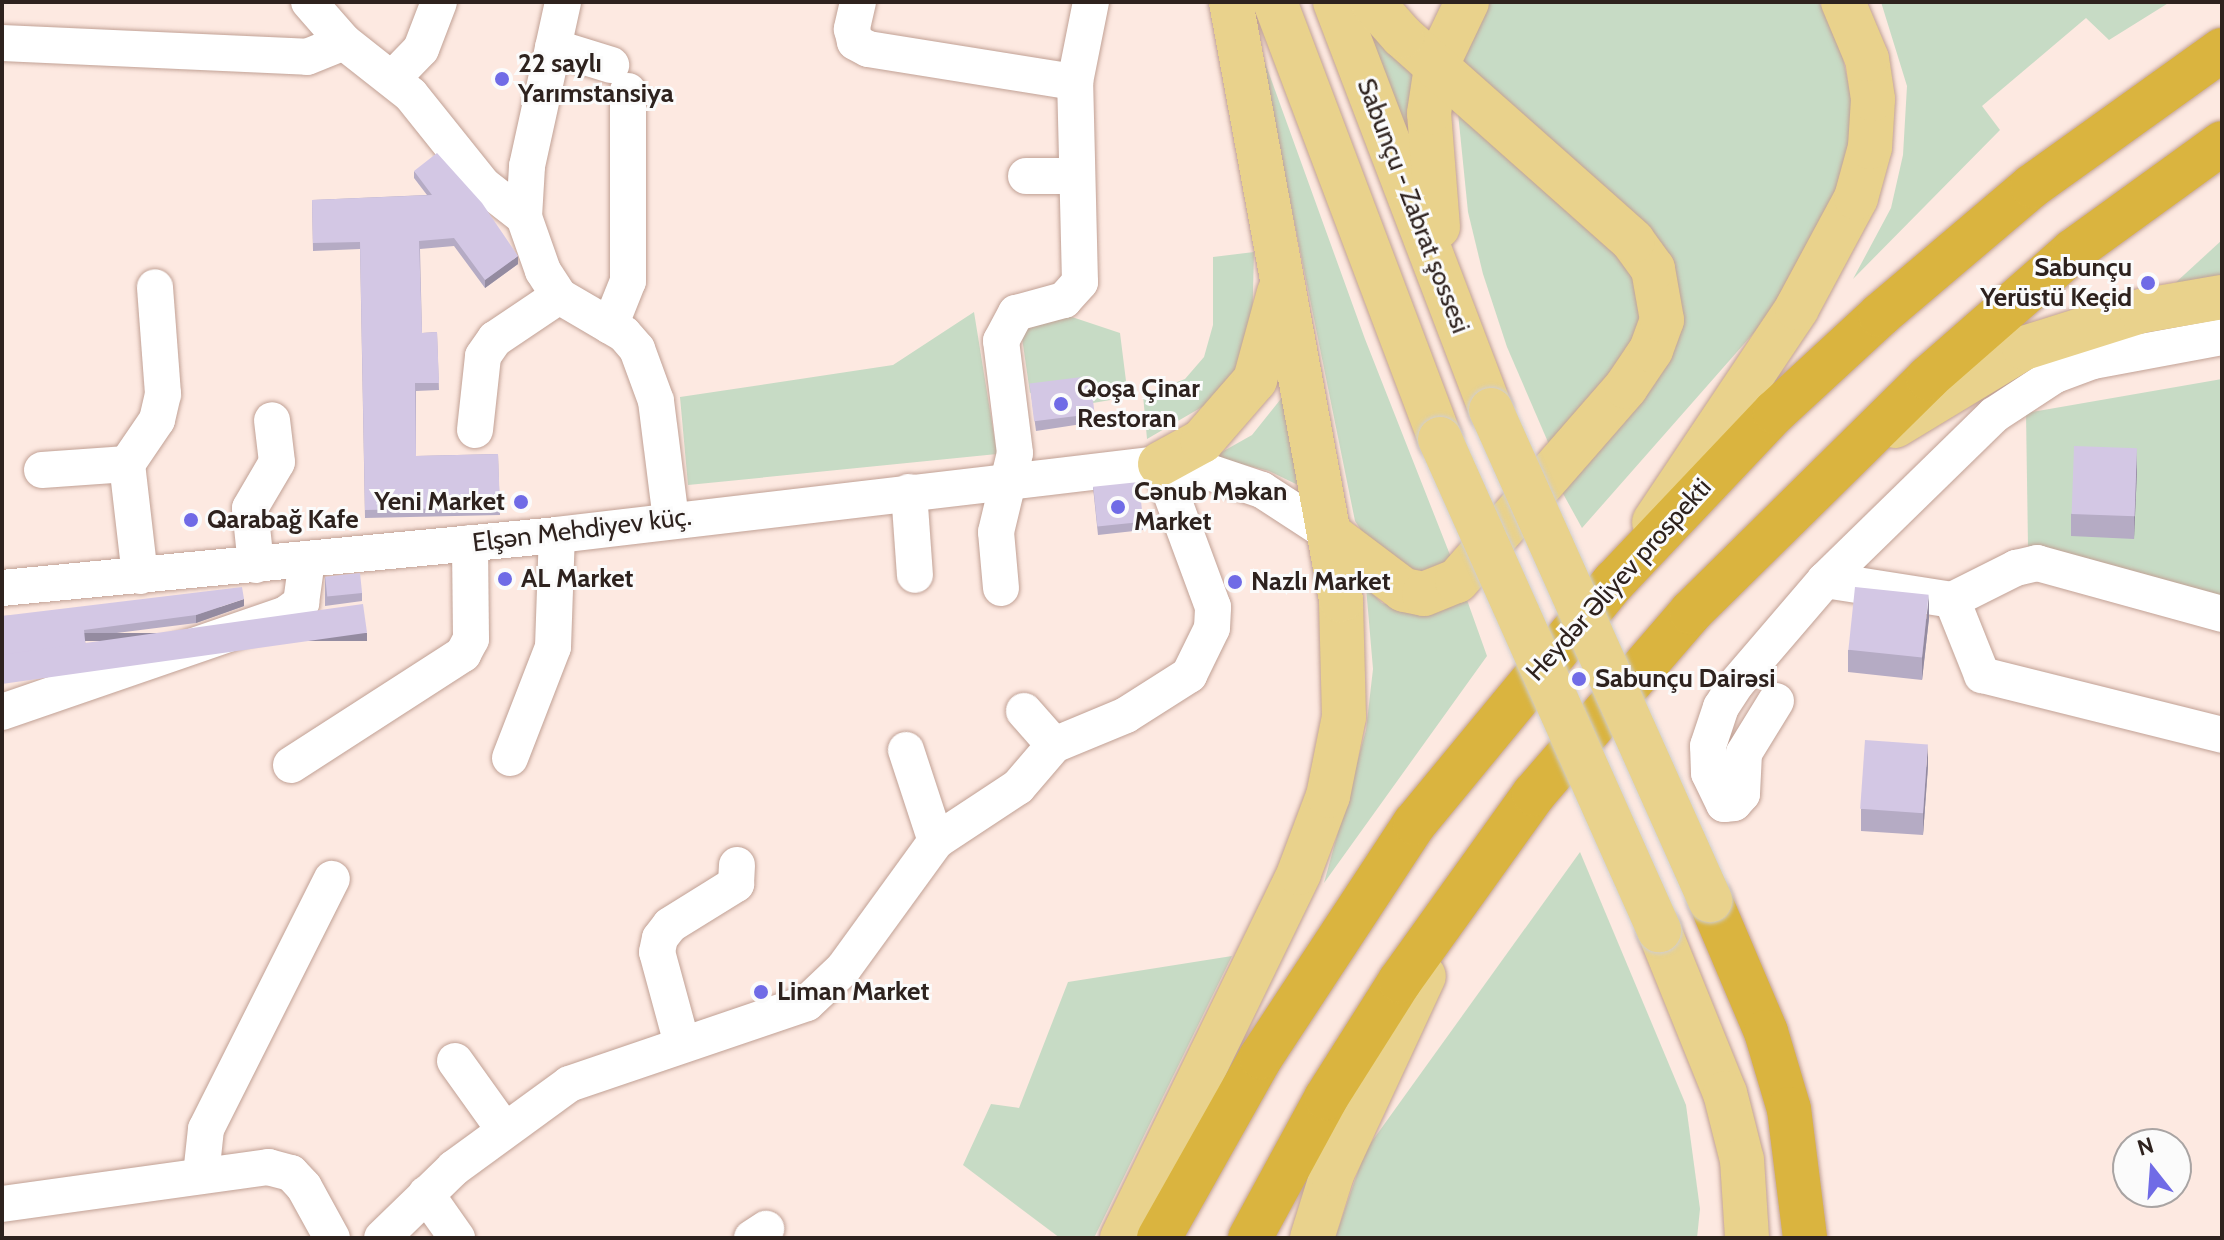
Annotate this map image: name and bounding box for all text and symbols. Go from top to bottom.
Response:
place label: 22 saylı Yarımstansiya [518,48,674,110]
marker: 22 saylı Yarımstansiya [493,70,511,88]
street label: Sabunçu - Zabrat şossesi [1350,74,1476,338]
place label: Sabunçu Yerüstü Keçid [1980,252,2132,314]
marker: Sabunçu Yerüstü Keçid [2139,274,2157,292]
place label: Qoşa Çinar Restoran [1077,373,1200,434]
marker: Qoşa Çinar Restoran [1052,395,1070,413]
street label: Heydər Əliyev prospekti [1520,472,1718,688]
place label: Cənub Məkan Market [1134,476,1287,538]
place label: Yeni Market [374,486,505,518]
marker: Yeni Market [512,493,530,511]
marker: Cənub Məkan Market [1109,498,1127,516]
street label: Elşən Mehdiyev küç. [471,501,693,559]
place label: Qarabağ Kafe [207,504,359,536]
marker: Qarabağ Kafe [182,511,200,529]
place label: AL Market [521,563,634,595]
place label: Nazlı Market [1251,566,1391,598]
marker: AL Market [496,570,514,588]
marker: Nazlı Market [1226,573,1244,591]
place label: Sabunçu Dairəsi [1595,663,1775,695]
marker: Sabunçu Dairəsi [1570,670,1588,688]
place label: Liman Market [777,976,929,1008]
marker: Liman Market [752,983,770,1001]
north arrow [2112,1128,2192,1208]
text: N [2134,1131,2157,1162]

